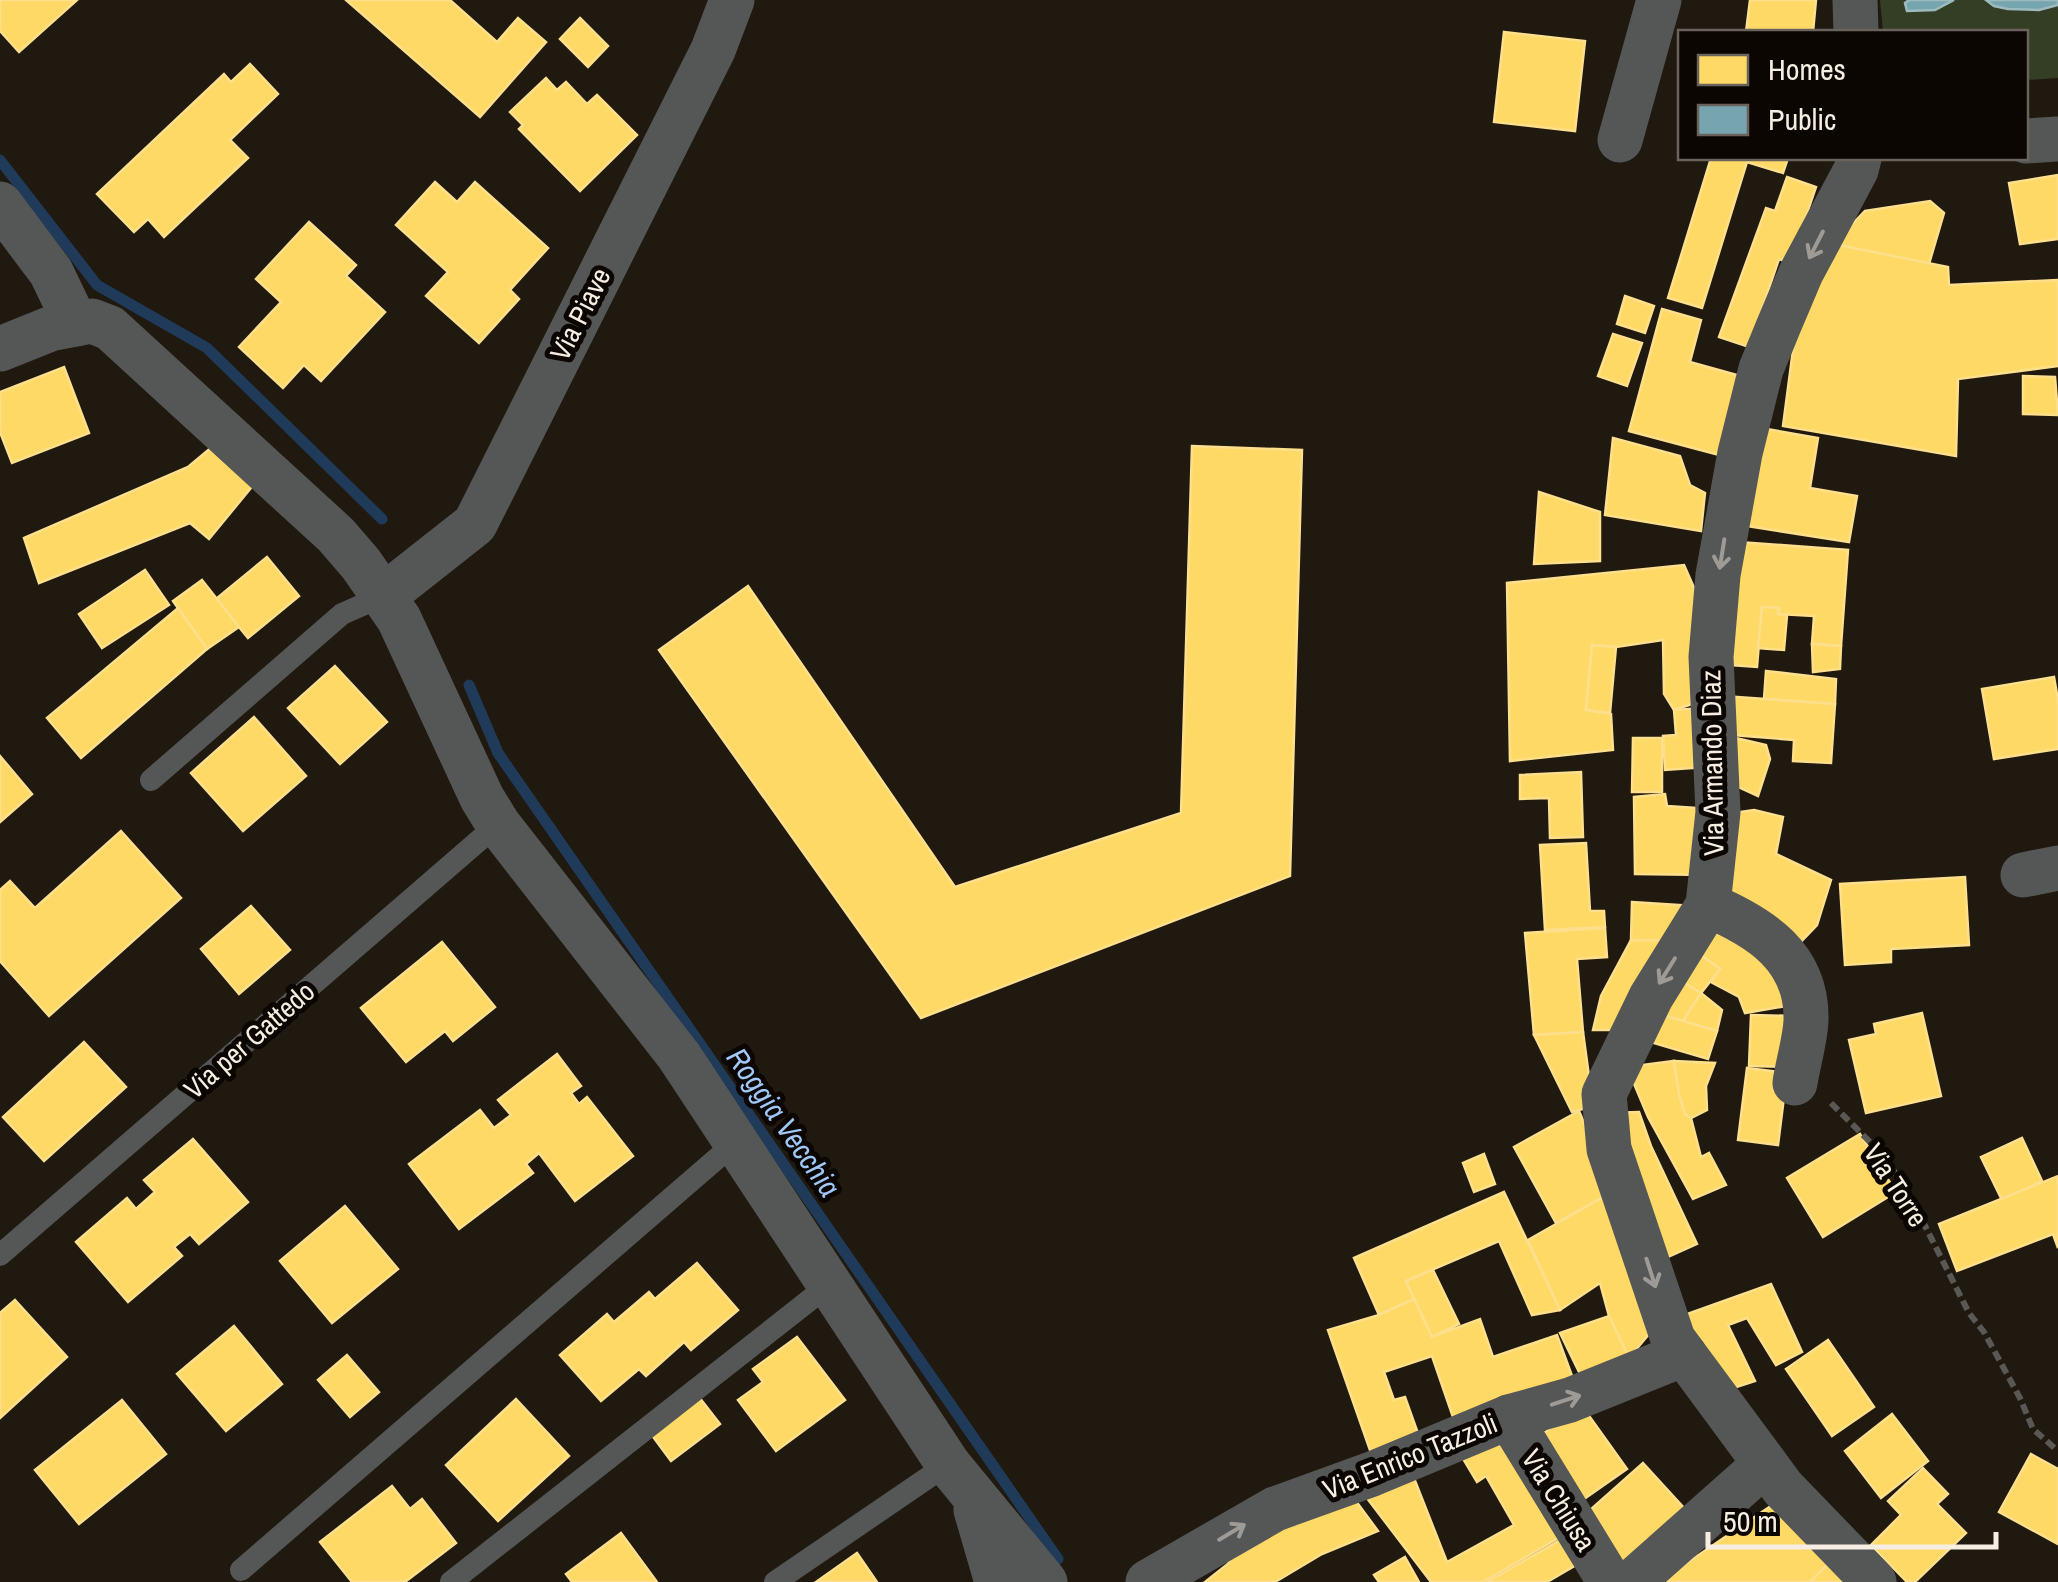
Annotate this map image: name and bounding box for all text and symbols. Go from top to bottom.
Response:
legend [1678,30,2028,160]
text: Homes [1768,49,1846,89]
text: Public [1768,99,1836,139]
one-way arrow [1806,229,1825,259]
street label: Via Piave [541,261,619,367]
one-way arrow [1712,537,1731,569]
street label: Via Armando Diaz [1691,670,1733,856]
one-way arrow [1657,956,1677,984]
street label: Via per Gattedo [176,973,322,1107]
water label: Roggia Vecchia [718,1040,850,1204]
street label: Via Torre [1855,1136,1937,1234]
one-way arrow [1644,1256,1662,1288]
one-way arrow [1550,1390,1581,1408]
street label: Via Enrico Tazzoli [1317,1404,1503,1508]
street label: Via Chiusa [1513,1442,1605,1558]
scale bar [1708,1487,1996,1549]
text: 50 m [1723,1501,1778,1541]
one-way arrow [1217,1522,1246,1542]

